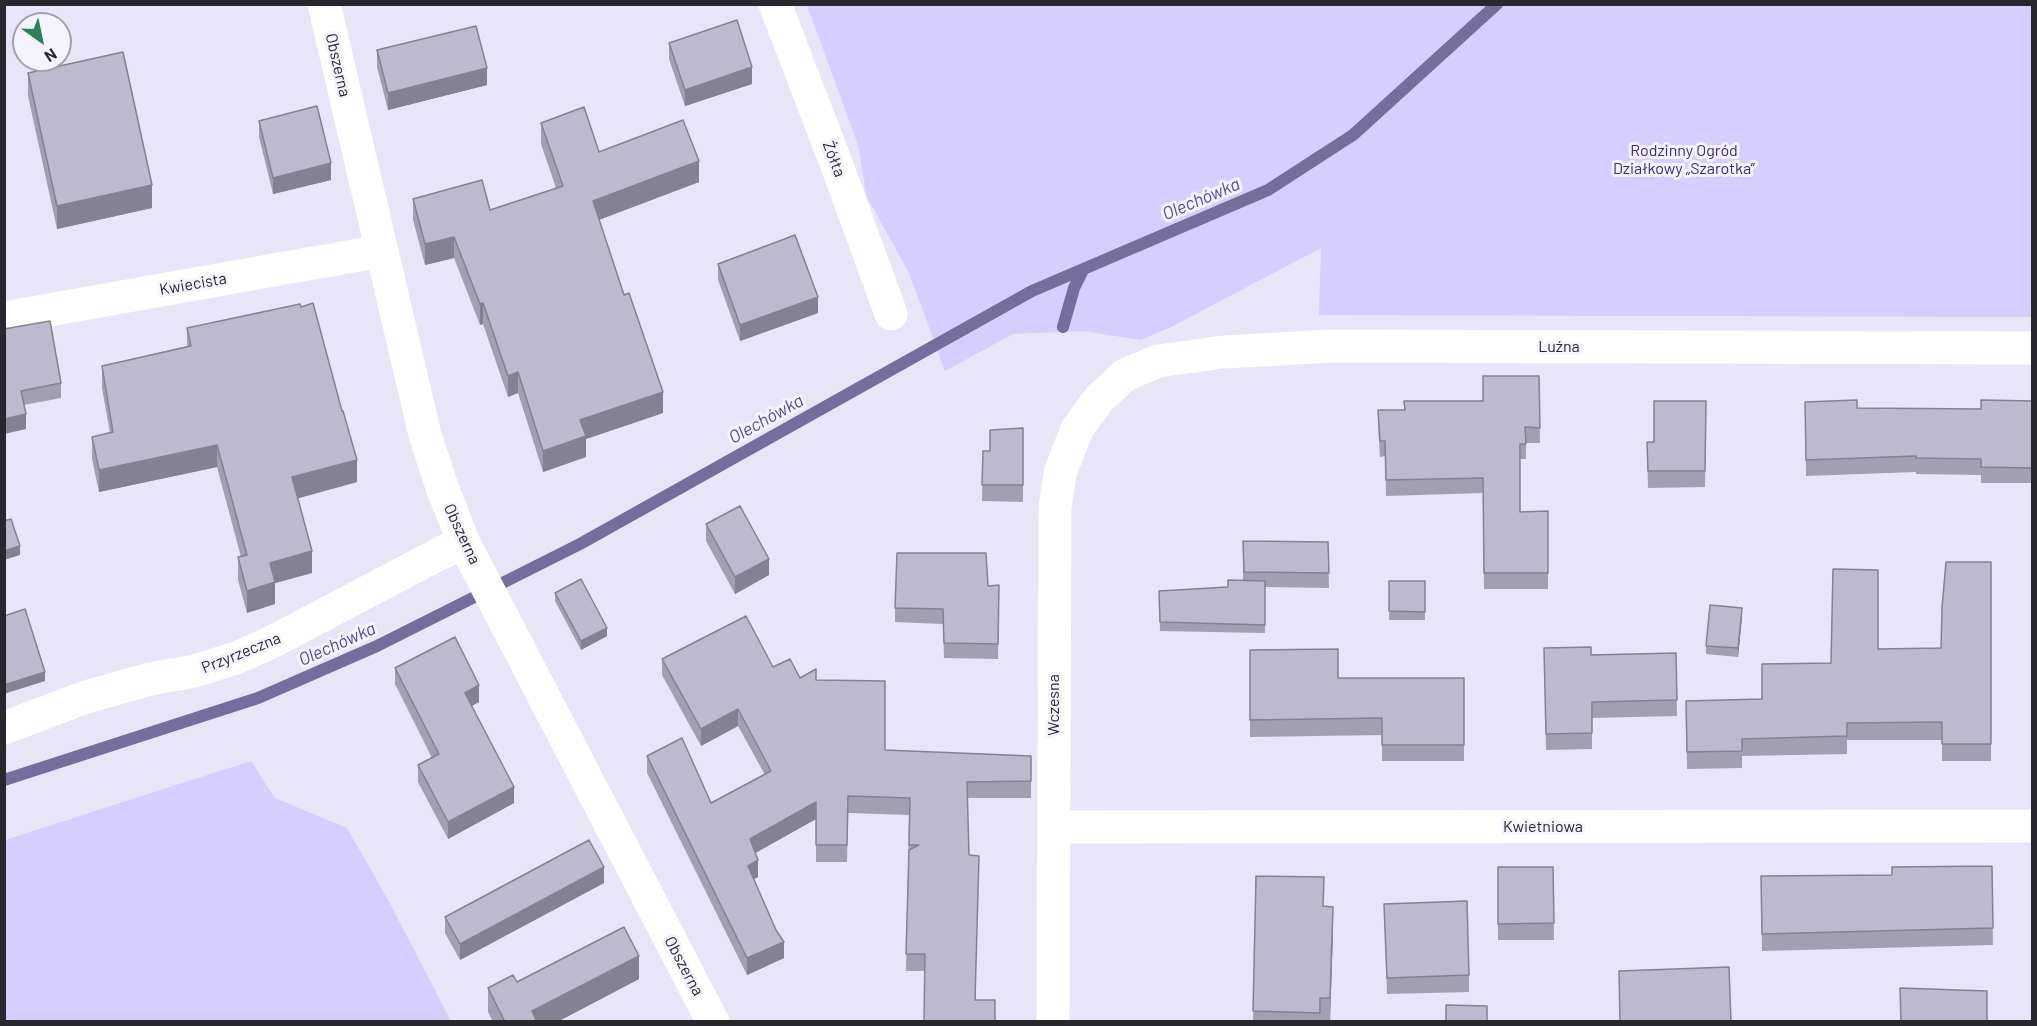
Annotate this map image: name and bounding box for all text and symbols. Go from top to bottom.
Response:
north arrow [12,12,72,72]
street label: Obszerna [321,31,355,99]
text: N [41,45,61,67]
street label: Żółta [818,138,850,180]
park label: Rodzinny Ogród Działkowy „Szarotka” [1613,141,1755,179]
water label: Olechówka [1159,173,1243,225]
street label: Kwiecista [158,269,228,299]
street label: Luźna [1538,337,1580,357]
water label: Olechówka [725,390,807,448]
street label: Obszerna [440,501,484,567]
water label: Olechówka [295,617,379,671]
street label: Przyrzeczna [199,628,283,678]
street label: Wczesna [1044,674,1064,736]
street label: Kwietniowa [1503,817,1583,837]
street label: Obszerna [660,933,708,999]

